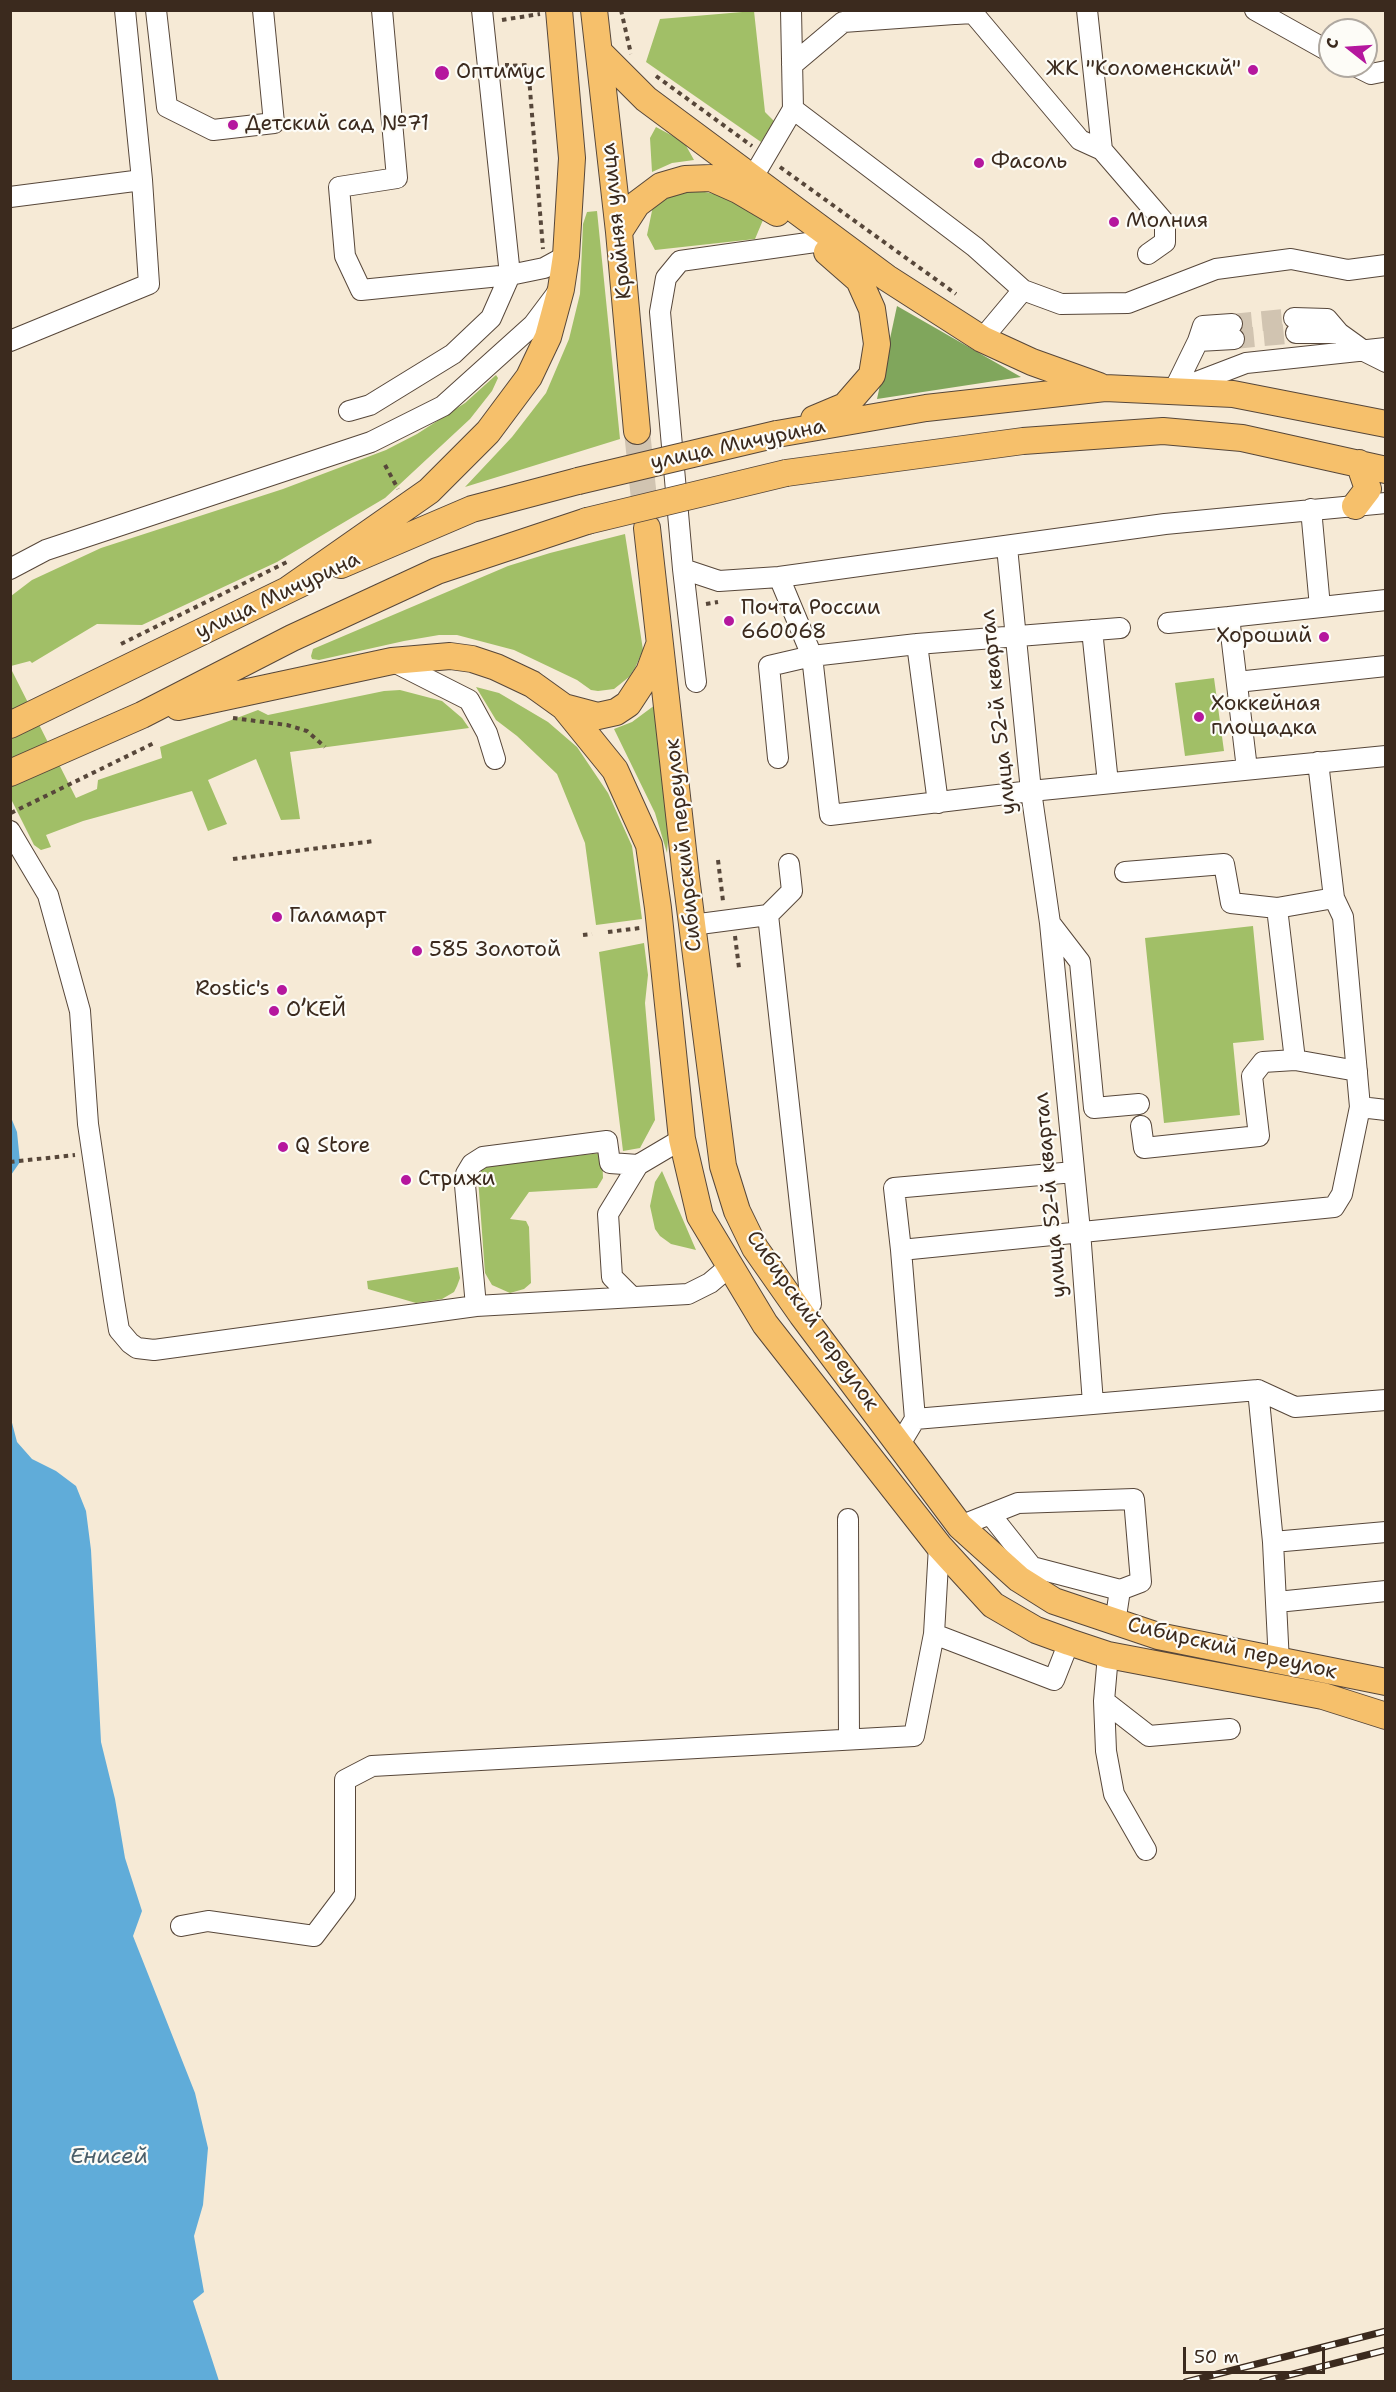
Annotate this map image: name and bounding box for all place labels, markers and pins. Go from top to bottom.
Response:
place label: ЖК "Коломенский" [1046,57,1241,83]
place label: Оптимус [456,60,546,86]
marker: ЖК "Коломенский" [1246,63,1260,77]
marker: Оптимус [433,64,451,82]
place label: Детский сад №71 [245,112,429,138]
marker: Детский сад №71 [226,118,240,132]
place label: Фасоль [991,150,1067,176]
marker: Фасоль [972,156,986,170]
place label: Молния [1126,209,1208,235]
marker: Молния [1107,215,1121,229]
place label: Почта России 660068 [741,596,881,646]
marker: Почта России 660068 [722,614,736,628]
place label: Хороший [1216,624,1312,650]
marker: Хороший [1317,630,1331,644]
place label: Хоккейная площадка [1211,692,1321,742]
marker: Хоккейная площадка [1192,710,1206,724]
place label: Галамарт [289,904,386,930]
marker: Галамарт [270,910,284,924]
place label: 585 Золотой [429,938,561,964]
marker: 585 Золотой [410,944,424,958]
place label: Rostic's [195,977,270,1003]
marker: Rostic's [275,983,289,997]
place label: О’КЕЙ [286,998,346,1024]
marker: О’КЕЙ [267,1004,281,1018]
place label: Q Store [295,1134,370,1160]
marker: Q Store [276,1140,290,1154]
place label: Стрижи [418,1167,495,1193]
marker: Стрижи [399,1173,413,1187]

